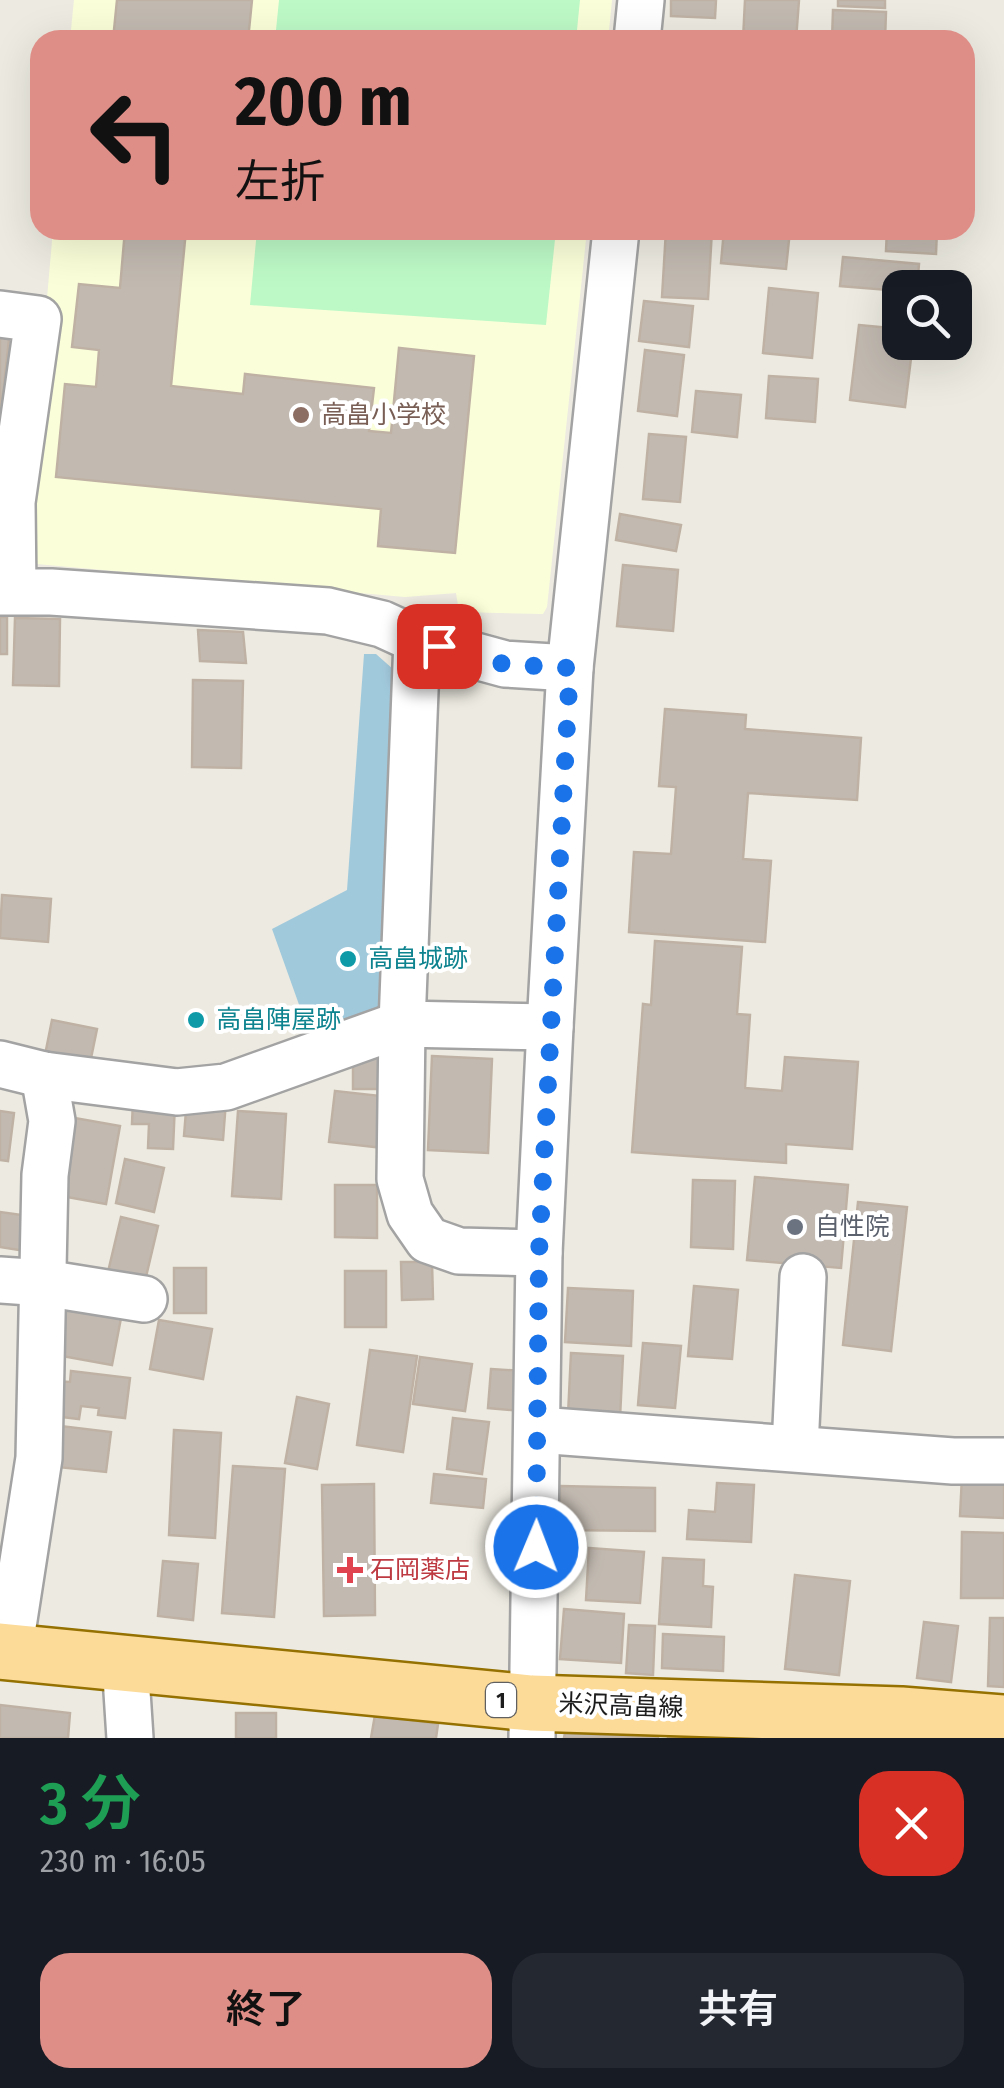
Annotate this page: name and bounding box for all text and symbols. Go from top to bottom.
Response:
text: 200 m [235,60,412,144]
icon: left [70,70,200,200]
text: 左折 [235,155,325,209]
map controls [882,270,972,360]
button: search [882,270,972,360]
place label: 高畠小学校 [321,400,446,430]
marker: 高畠小学校 [290,404,312,426]
pin [397,604,482,689]
icon: arrive [412,619,467,674]
place label: 高畠城跡 [368,944,468,974]
marker: 高畠城跡 [337,948,359,970]
place label: 高畠陣屋跡 [216,1005,341,1035]
marker: 高畠陣屋跡 [185,1009,207,1031]
place label: 自性院 [815,1212,890,1242]
marker: 自性院 [784,1216,806,1238]
position arrow [484,1495,588,1599]
place label: 石岡薬店 [370,1555,470,1585]
marker: 石岡薬店 [339,1559,361,1581]
road number: 1 [486,1683,516,1717]
street label: 米沢高畠線 [558,1689,684,1723]
text: 3 分 [40,1768,141,1840]
button: close [859,1771,964,1876]
text: 230 m · 16:05 [40,1842,206,1880]
button: 終了 [40,1953,492,2068]
button: 共有 [512,1953,964,2068]

